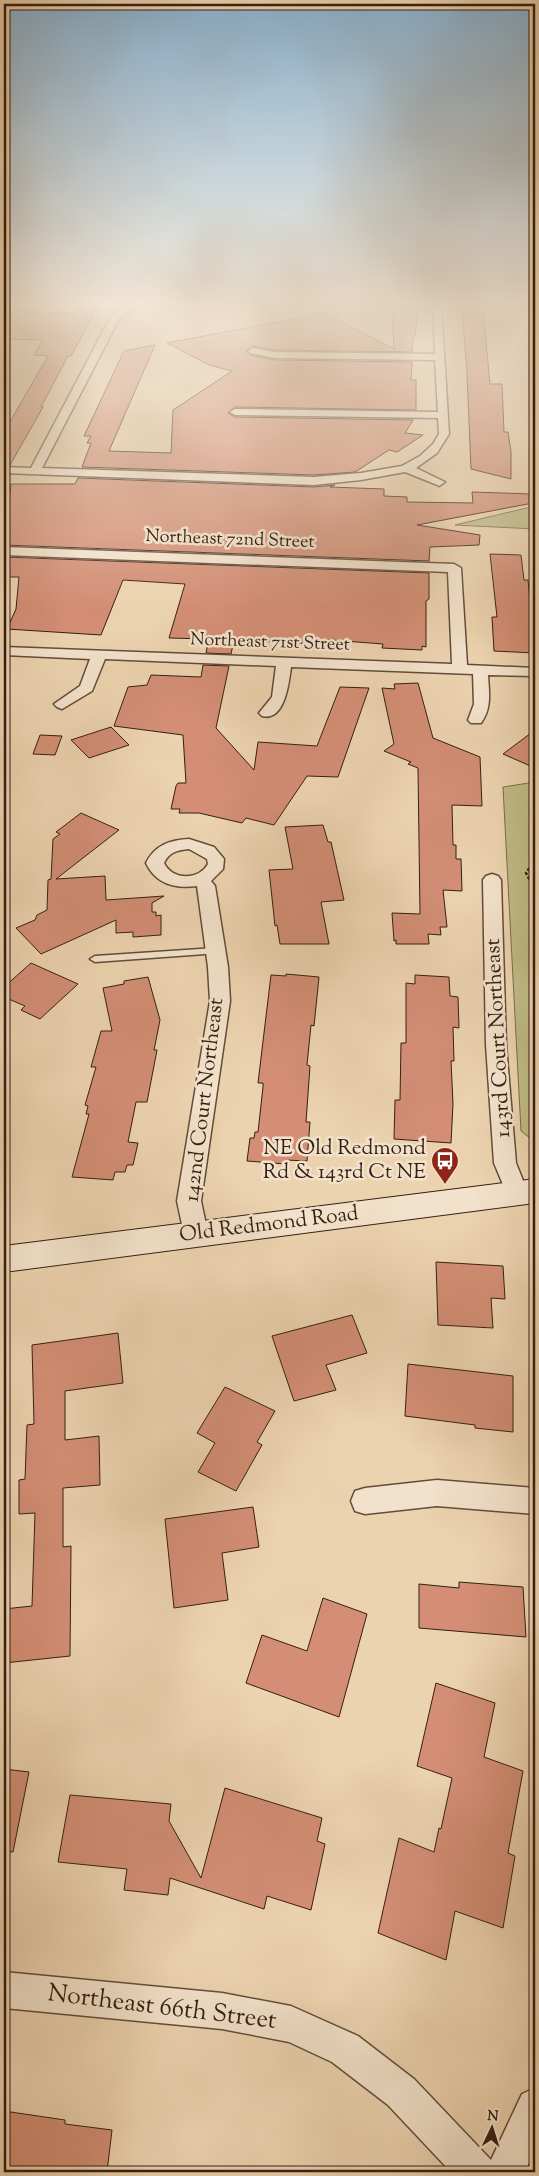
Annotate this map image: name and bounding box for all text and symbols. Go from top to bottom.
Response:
street label: Northeast 72nd Street [145,524,315,556]
street label: Northeast 71st Street [190,627,350,659]
street label: 143rd Court Northeast [479,937,519,1139]
street label: 142nd Court Northeast [178,996,232,1204]
place label: NE Old Redmond Rd & 143rd Ct NE [263,1134,426,1188]
bus stop icon: NE Old Redmond Rd & 143rd Ct NE [430,1146,460,1185]
street label: Old Redmond Road [178,1199,360,1251]
street label: Northeast 66th Street [46,1976,279,2040]
north arrow [466,2104,516,2154]
text: N [486,2107,499,2127]

